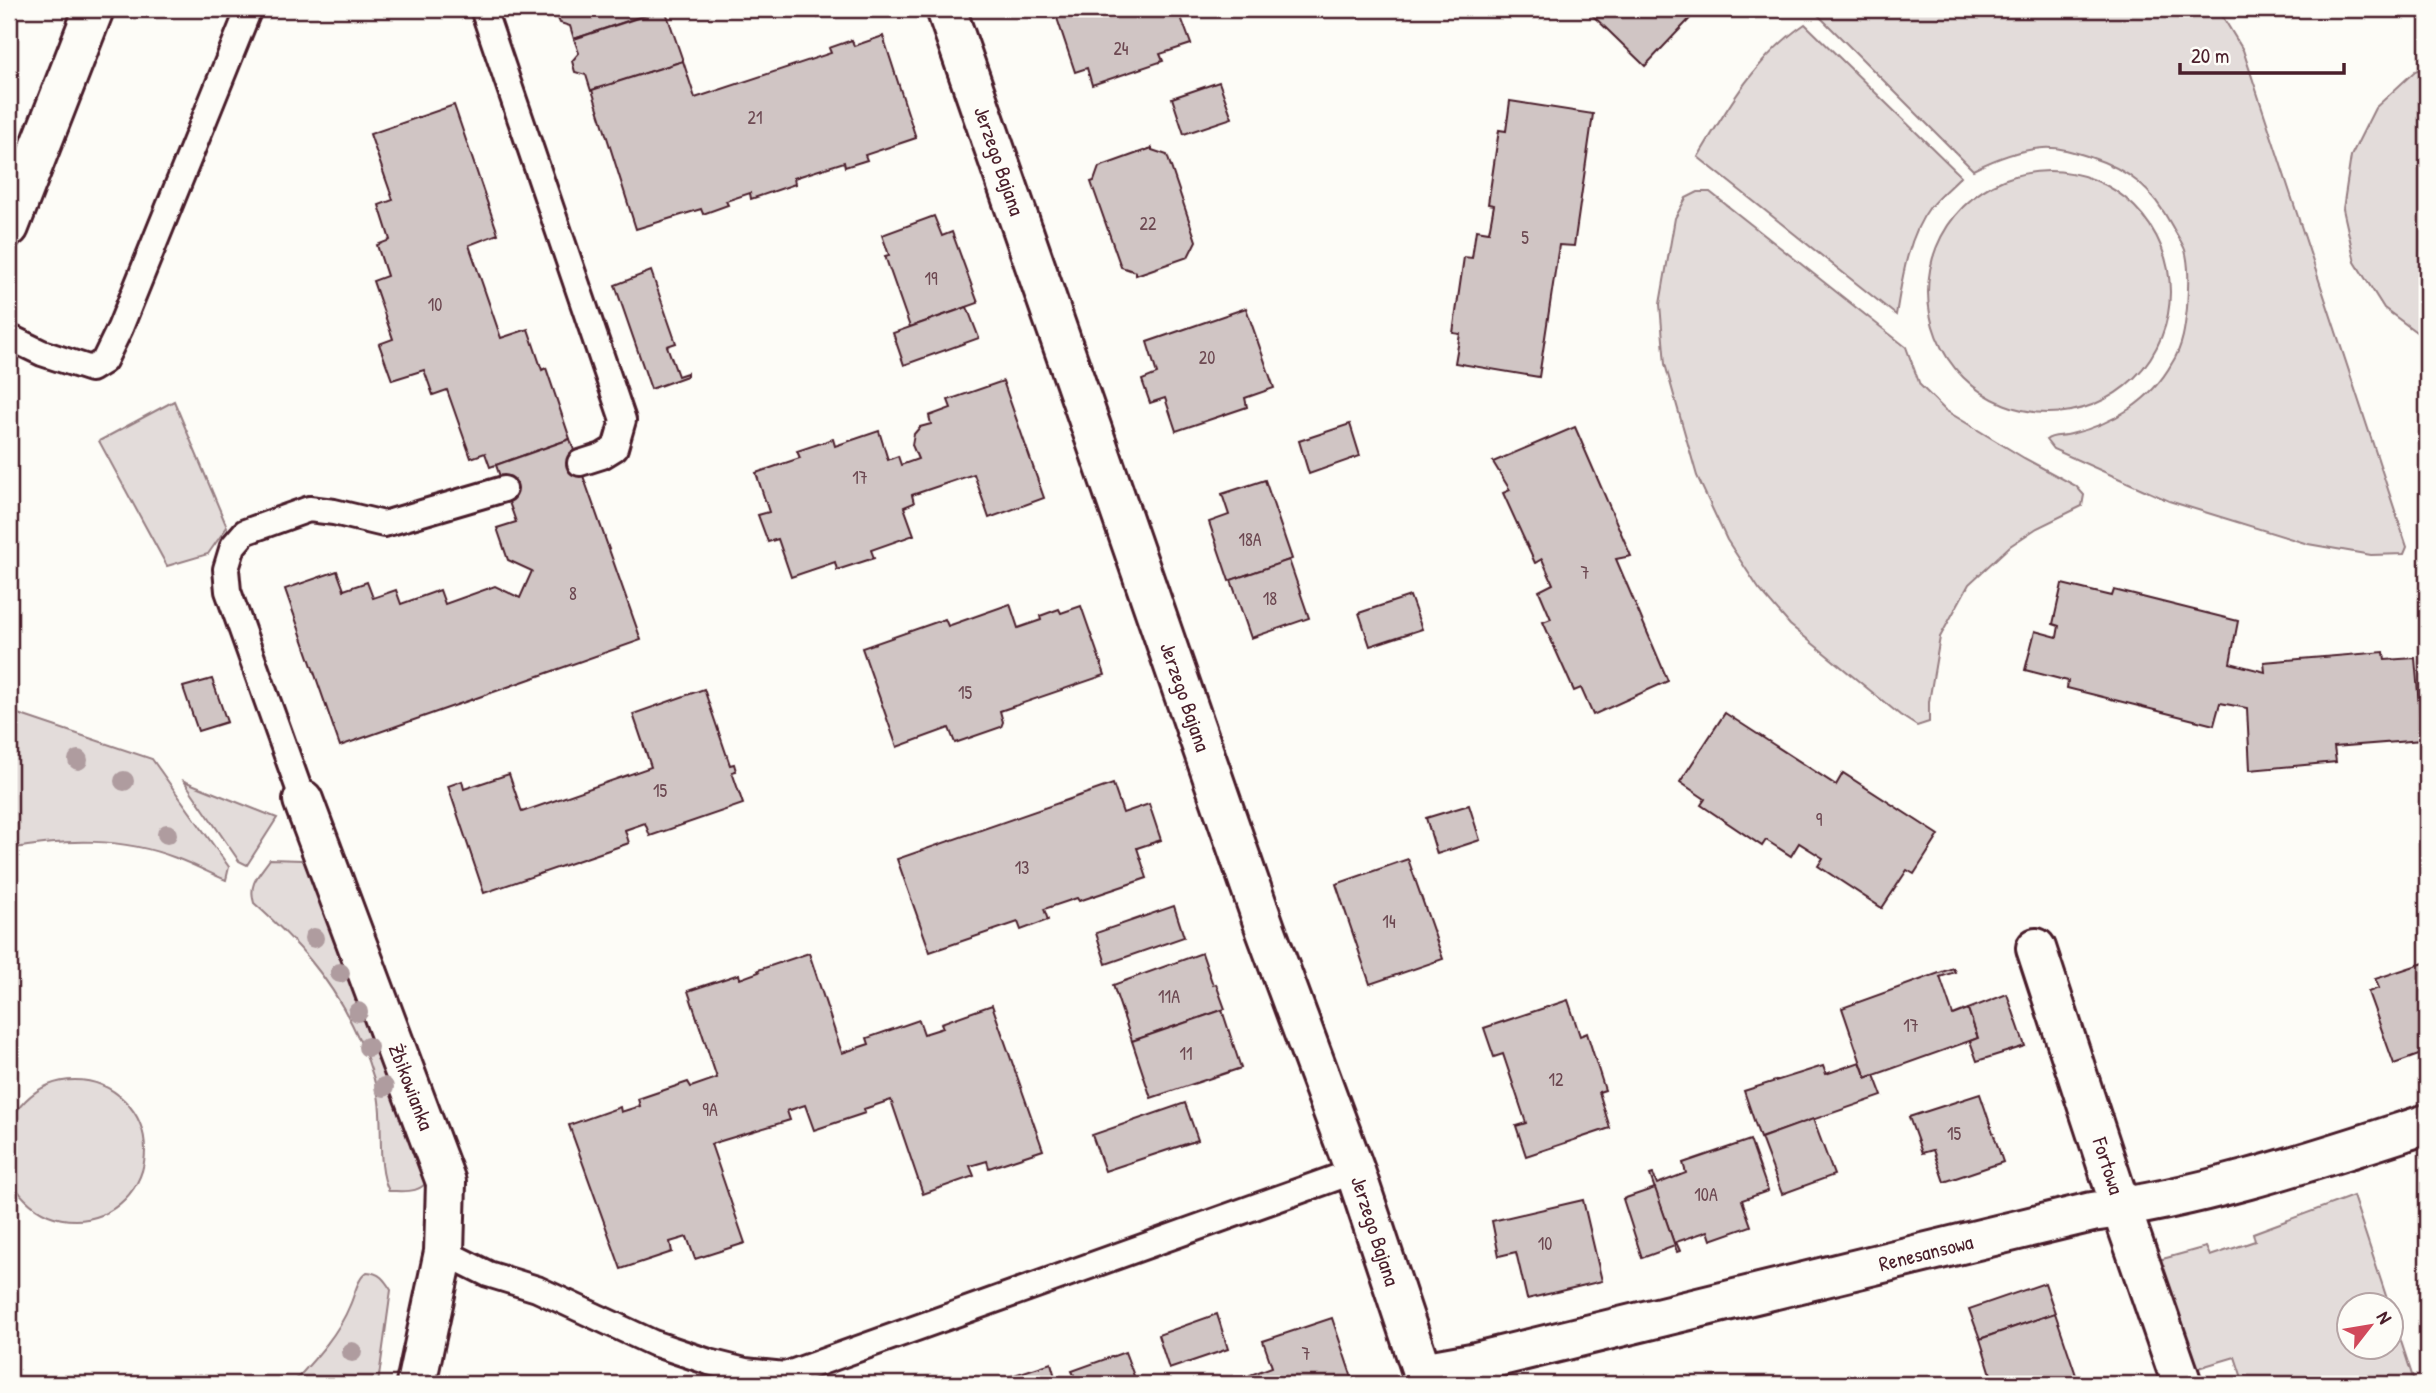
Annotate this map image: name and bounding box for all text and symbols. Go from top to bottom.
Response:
scale bar [2180,32,2345,76]
house number: 24 [1113,36,1129,61]
text: 20 m [2191,41,2229,70]
street label: Jerzego Bajana [967,102,1032,219]
house number: 21 [748,105,762,130]
house number: 22 [1140,211,1157,236]
house number: 5 [1521,225,1529,250]
house number: 19 [924,266,938,291]
house number: 10 [428,292,442,317]
house number: 20 [1199,345,1215,370]
house number: 17 [852,465,868,490]
house number: 18A [1238,527,1262,552]
house number: 7 [1581,560,1590,585]
house number: 8 [569,581,577,606]
house number: 18 [1263,586,1277,611]
street label: Jerzego Bajana [1153,638,1218,755]
house number: 15 [958,680,972,705]
house number: 15 [653,778,667,803]
house number: 9 [1816,807,1823,832]
house number: 13 [1015,855,1029,880]
house number: 14 [1382,909,1396,934]
house number: 11A [1158,984,1180,1009]
house number: 17 [1903,1013,1919,1038]
street label: Żbikowianka [382,1039,441,1134]
house number: 11 [1179,1041,1193,1066]
house number: 12 [1549,1067,1564,1092]
house number: 9A [702,1097,718,1122]
house number: 15 [1947,1121,1961,1146]
street label: Fortowa [2085,1133,2131,1198]
street label: Jerzego Bajana [1344,1172,1407,1290]
house number: 10A [1694,1182,1718,1207]
street label: Renesansowa [1876,1227,1976,1278]
house number: 10 [1538,1231,1552,1256]
north arrow [2334,1292,2404,1362]
text: N [2371,1306,2398,1328]
house number: 7 [1302,1341,1311,1366]

